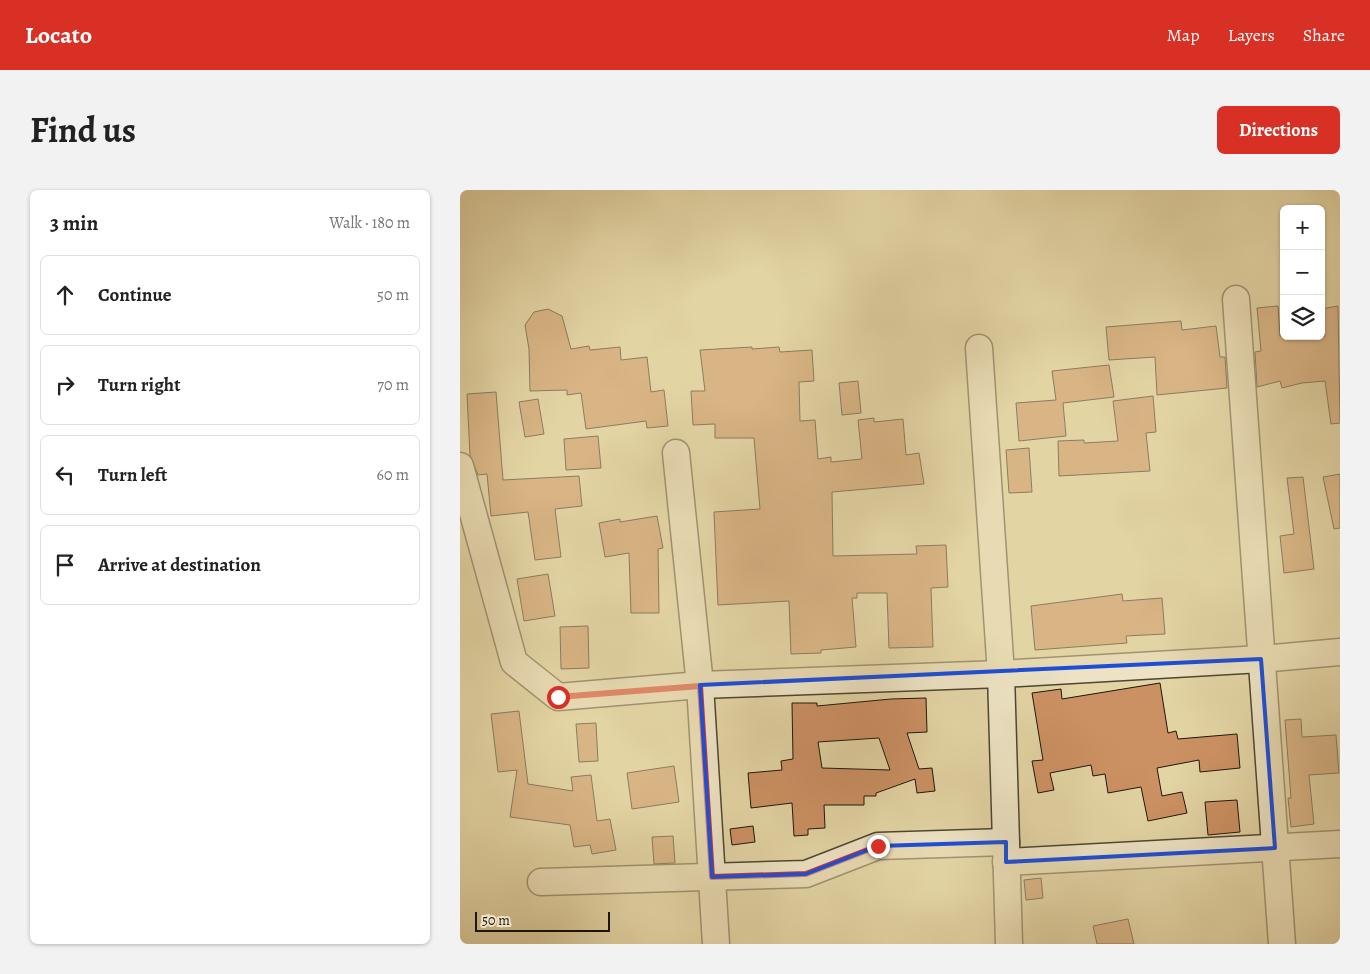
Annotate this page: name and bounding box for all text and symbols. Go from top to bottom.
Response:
text: Locato [25,19,92,51]
text: Map [1167,23,1200,47]
text: Layers [1228,23,1275,47]
text: Share [1303,23,1345,47]
text: Find us [30,106,136,154]
button: Directions [1217,106,1340,154]
map controls [1280,205,1325,340]
button: + [1280,205,1325,250]
text: 3 min [50,209,98,237]
text: Walk · 180 m [329,212,410,234]
button: − [1280,250,1325,295]
icon: ahead [51,281,79,309]
text: Continue [98,282,172,308]
text: 50 m [377,284,409,306]
button: layers [1280,295,1325,340]
icon: right [51,371,79,399]
text: Turn right [98,372,180,398]
text: 70 m [377,374,409,396]
icon: left [51,461,79,489]
text: Turn left [98,462,167,488]
text: 60 m [377,464,409,486]
icon: arrive [51,551,79,579]
text: Arrive at destination [98,552,261,578]
route start [547,686,570,709]
route end [867,835,890,858]
scale bar [475,909,610,932]
text: 50 m [482,911,510,930]

